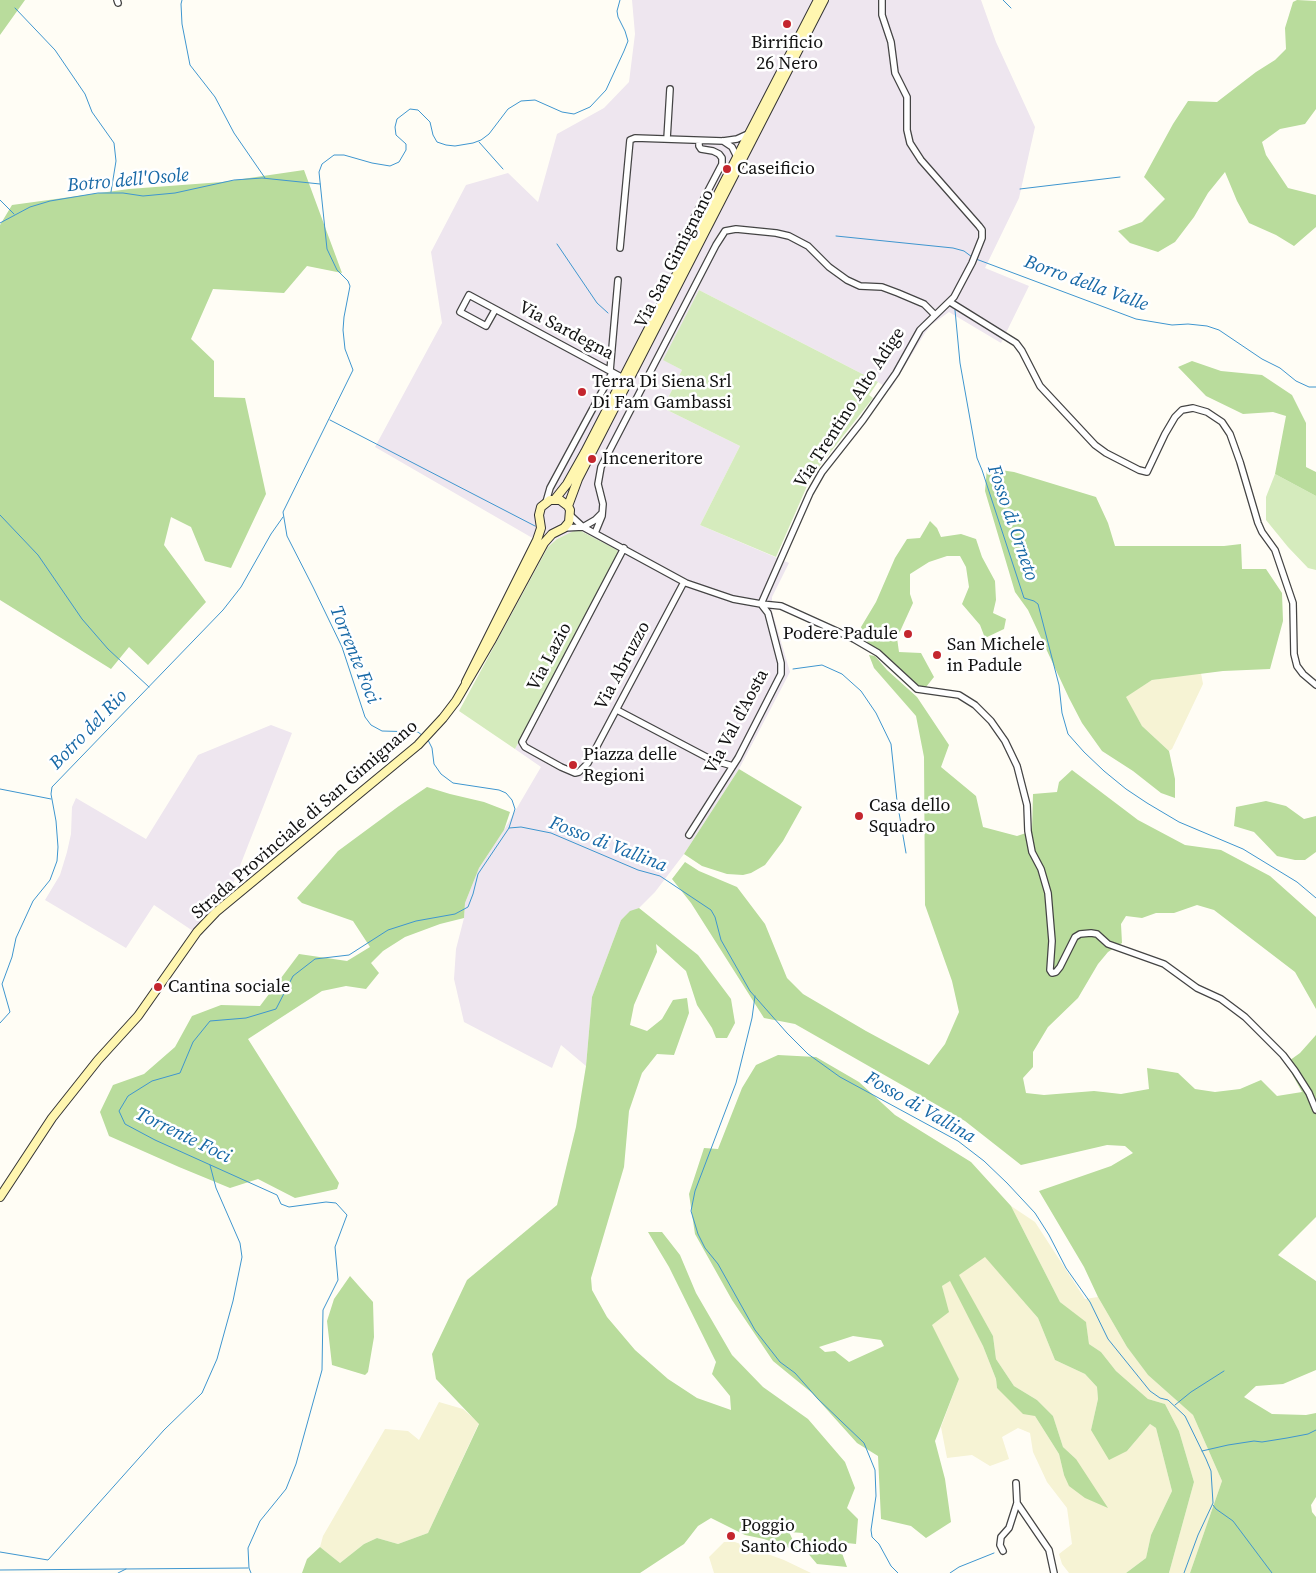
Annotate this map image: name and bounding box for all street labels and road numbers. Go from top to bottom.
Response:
street label: Via San Gimignano [631,186,719,332]
street label: Via Sardegna [515,297,617,365]
street label: Via Trentino Alto Adige [790,324,910,492]
street label: Via Abruzzo [591,618,655,714]
street label: Via Lazio [523,619,577,695]
street label: Via Val d'Aosta [700,666,774,778]
street label: Strada Provinciale di San Gimignano [188,716,422,924]

